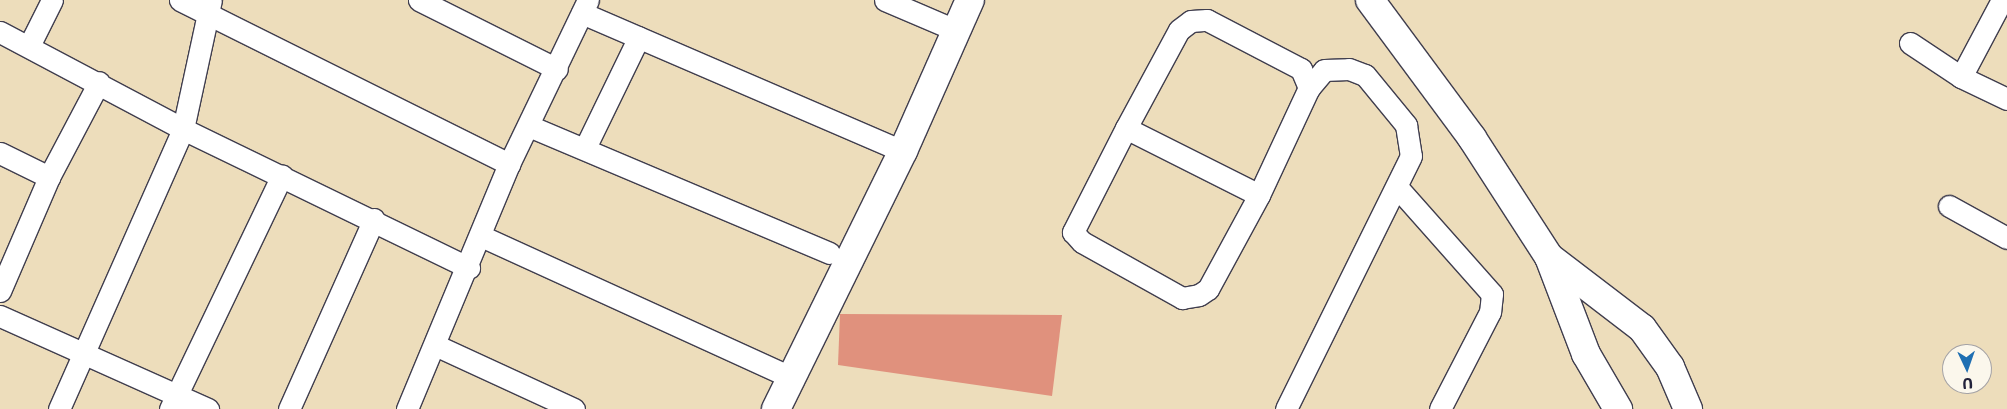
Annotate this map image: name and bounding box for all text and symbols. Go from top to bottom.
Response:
north arrow [1942,344,1992,394]
text: U [1962,373,1974,394]

